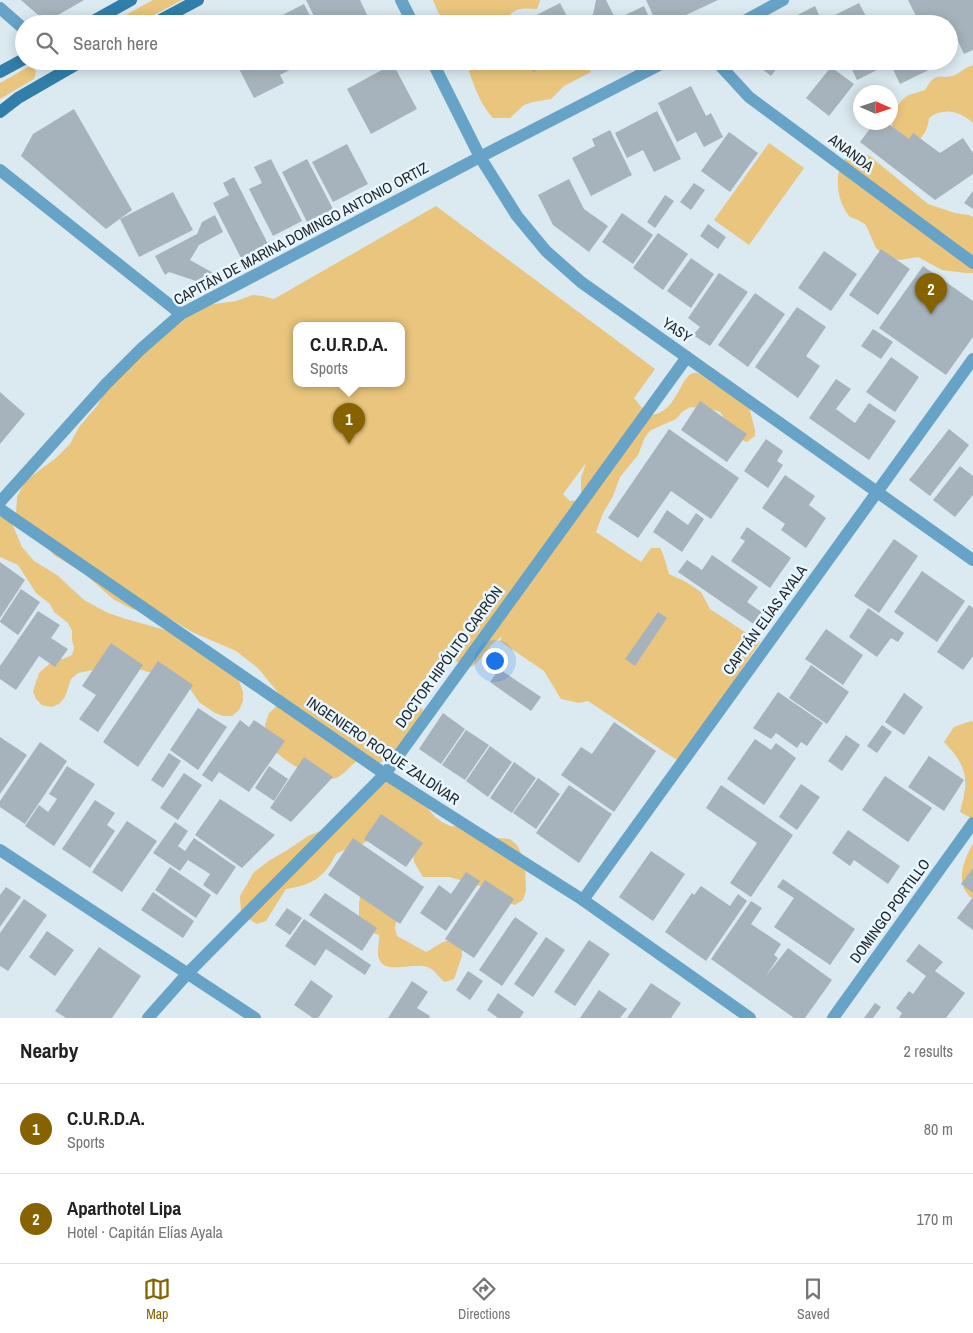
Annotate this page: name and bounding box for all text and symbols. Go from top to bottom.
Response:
search box [15,15,958,70]
icon: search [33,29,61,57]
text: Search here [73,30,158,56]
north arrow [853,85,898,130]
street label: ANANDA [824,128,879,177]
street label: CAPITÁN DE MARINA DOMINGO ANTONIO ORTIZ [170,157,432,310]
pin: 2 [915,273,947,314]
street label: YASY [658,312,697,348]
popup [293,322,405,387]
text: C.U.R.D.A. [310,331,388,357]
text: Sports [310,357,348,379]
pin: 1 [333,403,365,444]
street label: CAPITÁN ELÍAS AYALA [718,560,812,679]
street label: DOCTOR HIPÓLITO CARRÓN [390,582,507,732]
your location [482,648,508,674]
street label: INGENIERO ROQUE ZALDÍVAR [303,691,464,810]
street label: DOMINGO PORTILLO [845,854,935,967]
text: Nearby [20,1036,78,1065]
text: 2 results [903,1040,953,1062]
text: C.U.R.D.A. [67,1105,145,1131]
text: 1 [32,1118,40,1140]
text: 80 m [924,1118,953,1140]
text: Sports [67,1131,105,1153]
text: Aparthotel Lipa [67,1195,181,1221]
text: 2 [32,1208,40,1230]
text: 170 m [917,1208,953,1230]
text: Hotel · Capitán Elías Ayala [67,1221,223,1243]
tab: Map [143,1275,171,1323]
tab: Directions [458,1275,510,1323]
tab: Saved [797,1275,830,1323]

